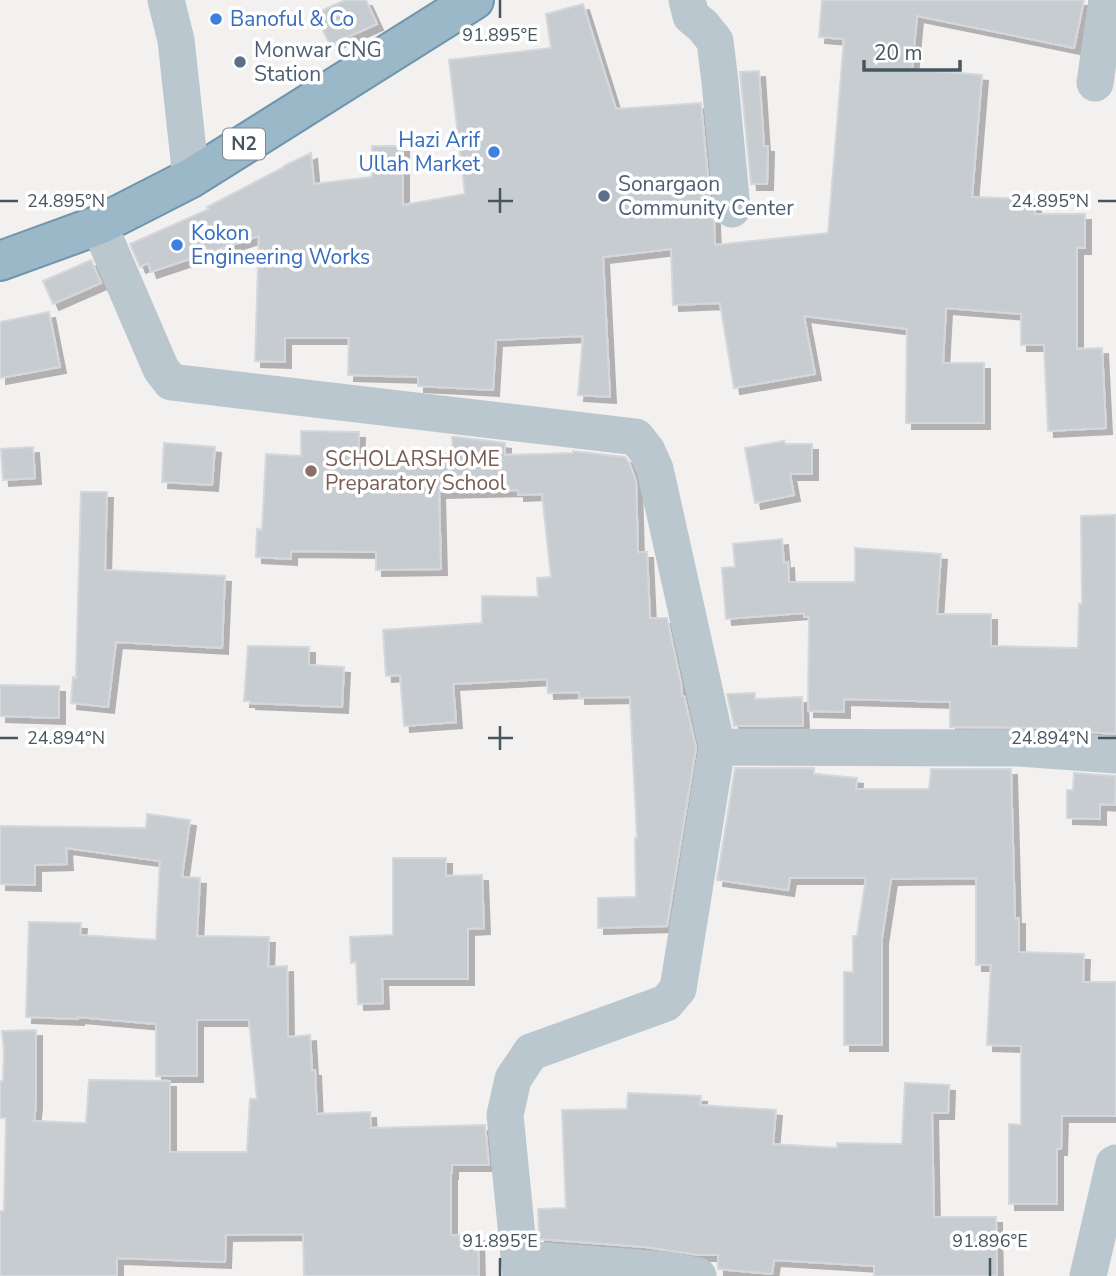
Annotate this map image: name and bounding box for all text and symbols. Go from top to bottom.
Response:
place label: Banoful & Co [230,5,354,33]
marker: Banoful & Co [208,11,224,27]
text: 91.895°E [462,23,538,47]
scale bar [864,28,960,72]
place label: Monwar CNG Station [254,36,382,88]
text: 20 m [874,39,923,67]
marker: Monwar CNG Station [232,54,248,70]
place label: Hazi Arif Ullah Market [358,126,481,178]
road number: N2 [223,128,265,160]
marker: Hazi Arif Ullah Market [486,144,502,160]
place label: Sonargaon Community Center [618,170,794,222]
marker: Sonargaon Community Center [596,188,612,204]
text: 24.895°N [27,189,105,213]
text: 24.895°N [1011,189,1089,213]
place label: Kokon Engineering Works [191,219,370,271]
marker: Kokon Engineering Works [169,237,185,253]
place label: SCHOLARSHOME Preparatory School [325,445,507,497]
marker: SCHOLARSHOME Preparatory School [303,463,319,479]
text: 24.894°N [27,726,105,750]
text: 24.894°N [1011,726,1089,750]
text: 91.895°E [462,1229,538,1253]
text: 91.896°E [952,1229,1028,1253]

